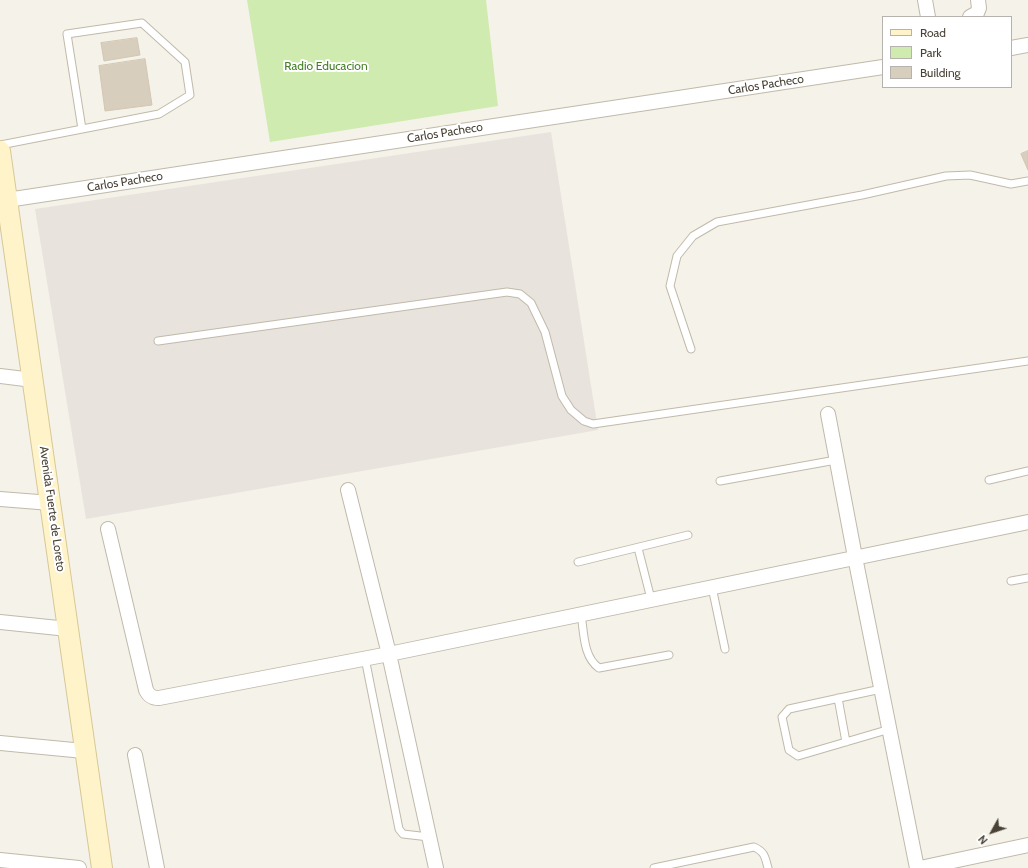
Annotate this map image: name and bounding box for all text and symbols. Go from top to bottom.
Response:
legend [882,16,1012,88]
text: Road [920,25,946,40]
text: Park [920,45,942,60]
park label: Radio Educacion [284,59,368,73]
text: Building [920,65,961,80]
street label: Carlos Pacheco [727,72,805,98]
street label: Carlos Pacheco [406,120,484,146]
street label: Carlos Pacheco [86,169,164,195]
street label: Avenida Fuerte de Loreto [36,445,68,573]
north arrow [972,812,1012,852]
text: N [975,832,991,847]

